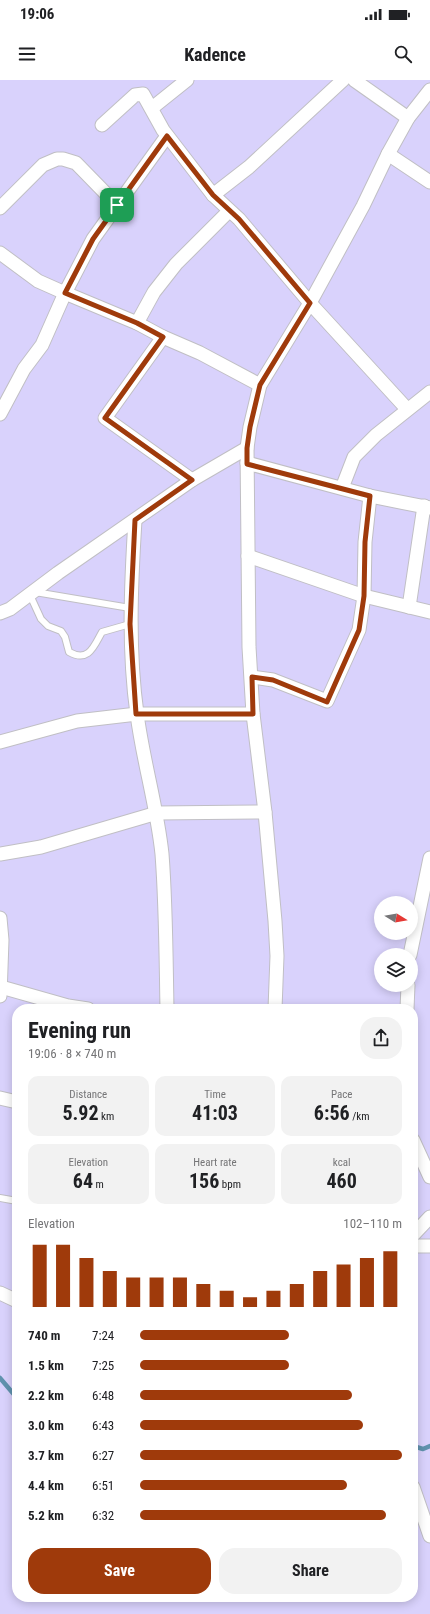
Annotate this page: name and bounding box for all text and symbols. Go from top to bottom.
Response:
text: 19:06 [20,5,54,23]
icon: menu [16,43,38,65]
icon: search [392,43,414,65]
text: Kadence [184,44,246,65]
pin [100,188,134,222]
icon: arrive [106,194,128,216]
north arrow [374,896,418,940]
map controls [374,896,418,992]
button: layers [374,948,418,992]
button: share [360,1017,402,1059]
text: Evening run [28,1018,131,1043]
text: 19:06 · 8 × 740 m [28,1046,116,1061]
text: Distance [69,1088,107,1101]
text: Time [204,1088,226,1101]
text: Pace [331,1088,352,1101]
text: 5.92 [62,1101,99,1125]
text: 41:03 [192,1101,238,1125]
text: 6:56 [314,1101,350,1125]
text: km [99,1110,114,1123]
text: /km [350,1110,369,1123]
text: Elevation [69,1156,108,1169]
text: Heart rate [193,1156,237,1169]
text: kcal [333,1156,351,1169]
text: 64 [73,1169,93,1193]
text: 156 [189,1169,219,1193]
text: 460 [326,1169,357,1193]
text: m [93,1178,104,1191]
text: bpm [219,1178,241,1191]
text: Elevation [28,1216,75,1231]
text: 102–110 m [343,1216,402,1231]
text: 740 m [28,1328,60,1343]
text: 7:24 [92,1328,114,1343]
text: 1.5 km [28,1358,64,1373]
text: 7:25 [92,1358,114,1373]
text: 2.2 km [28,1388,64,1403]
text: 6:48 [92,1388,114,1403]
text: 3.0 km [28,1418,64,1433]
text: 6:43 [92,1418,114,1433]
text: 3.7 km [28,1448,64,1463]
text: 6:27 [92,1448,114,1463]
text: 4.4 km [28,1478,64,1493]
text: 6:51 [92,1478,114,1493]
text: 5.2 km [28,1508,64,1523]
text: 6:32 [92,1508,114,1523]
button: Save [28,1548,211,1594]
button: Share [219,1548,402,1594]

